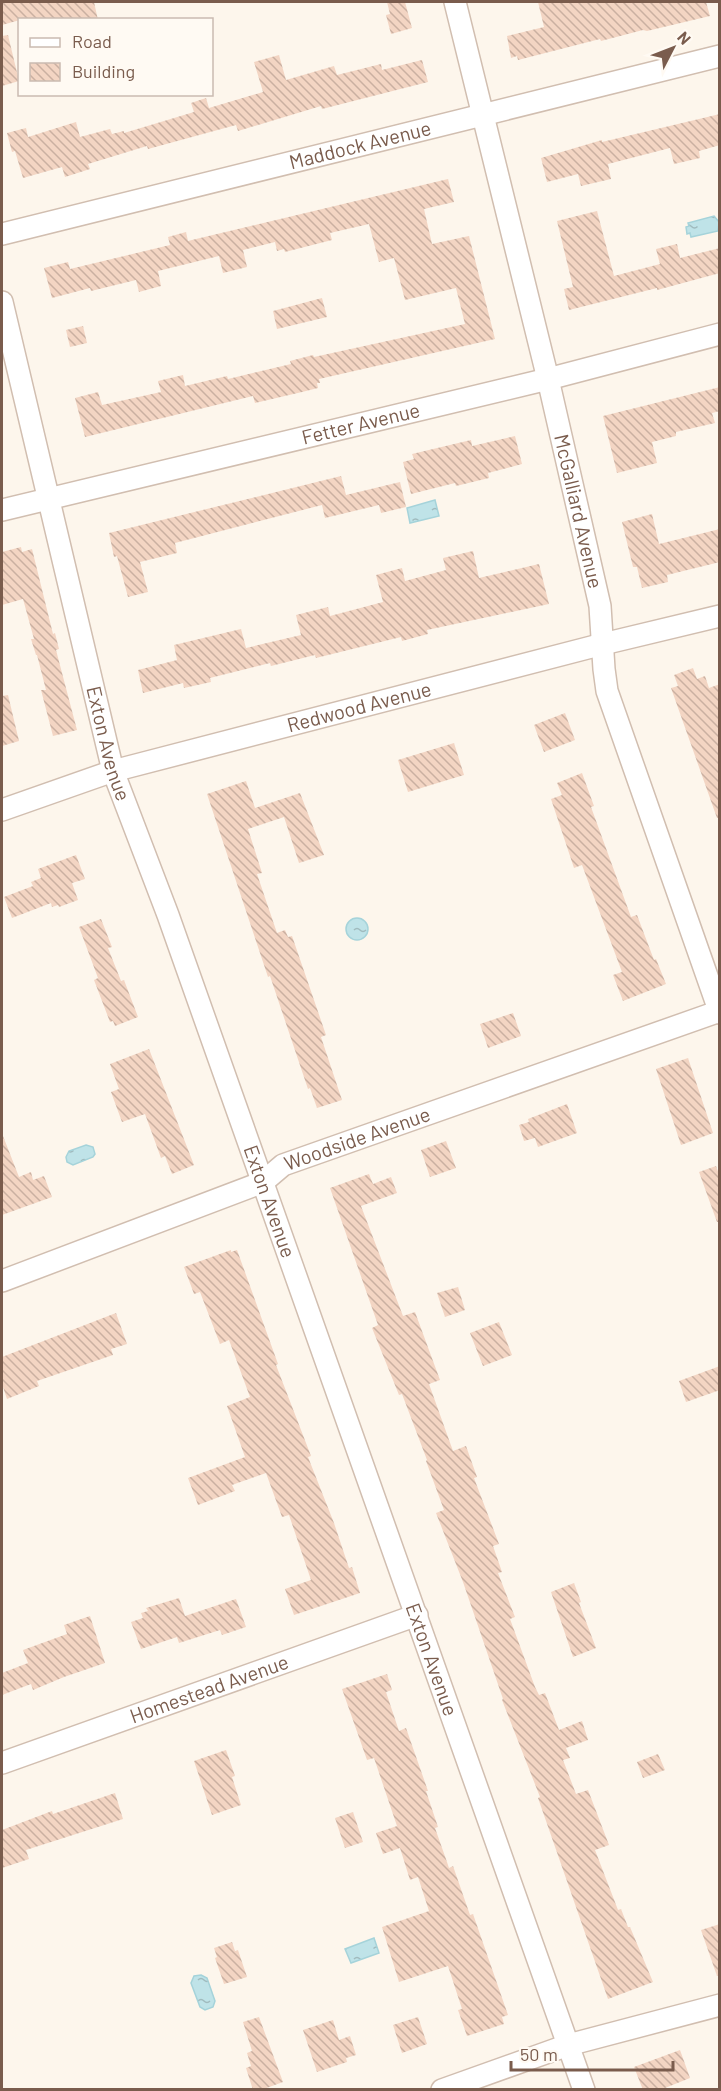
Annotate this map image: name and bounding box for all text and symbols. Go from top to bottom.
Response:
legend [18,18,213,96]
north arrow [643,18,703,78]
text: N [674,27,695,48]
text: Road [72,30,112,52]
text: Building [72,60,135,82]
street label: Maddock Avenue [286,115,433,173]
street label: Fetter Avenue [299,397,422,449]
street label: McGalliard Avenue [550,432,609,590]
street label: Redwood Avenue [284,676,434,736]
street label: Exton Avenue [82,683,136,804]
street label: Woodside Avenue [281,1101,433,1175]
street label: Exton Avenue [239,1142,301,1261]
street label: Exton Avenue [402,1600,464,1719]
street label: Homestead Avenue [126,1649,291,1727]
scale bar [511,2034,673,2072]
text: 50 m [520,2043,558,2065]

